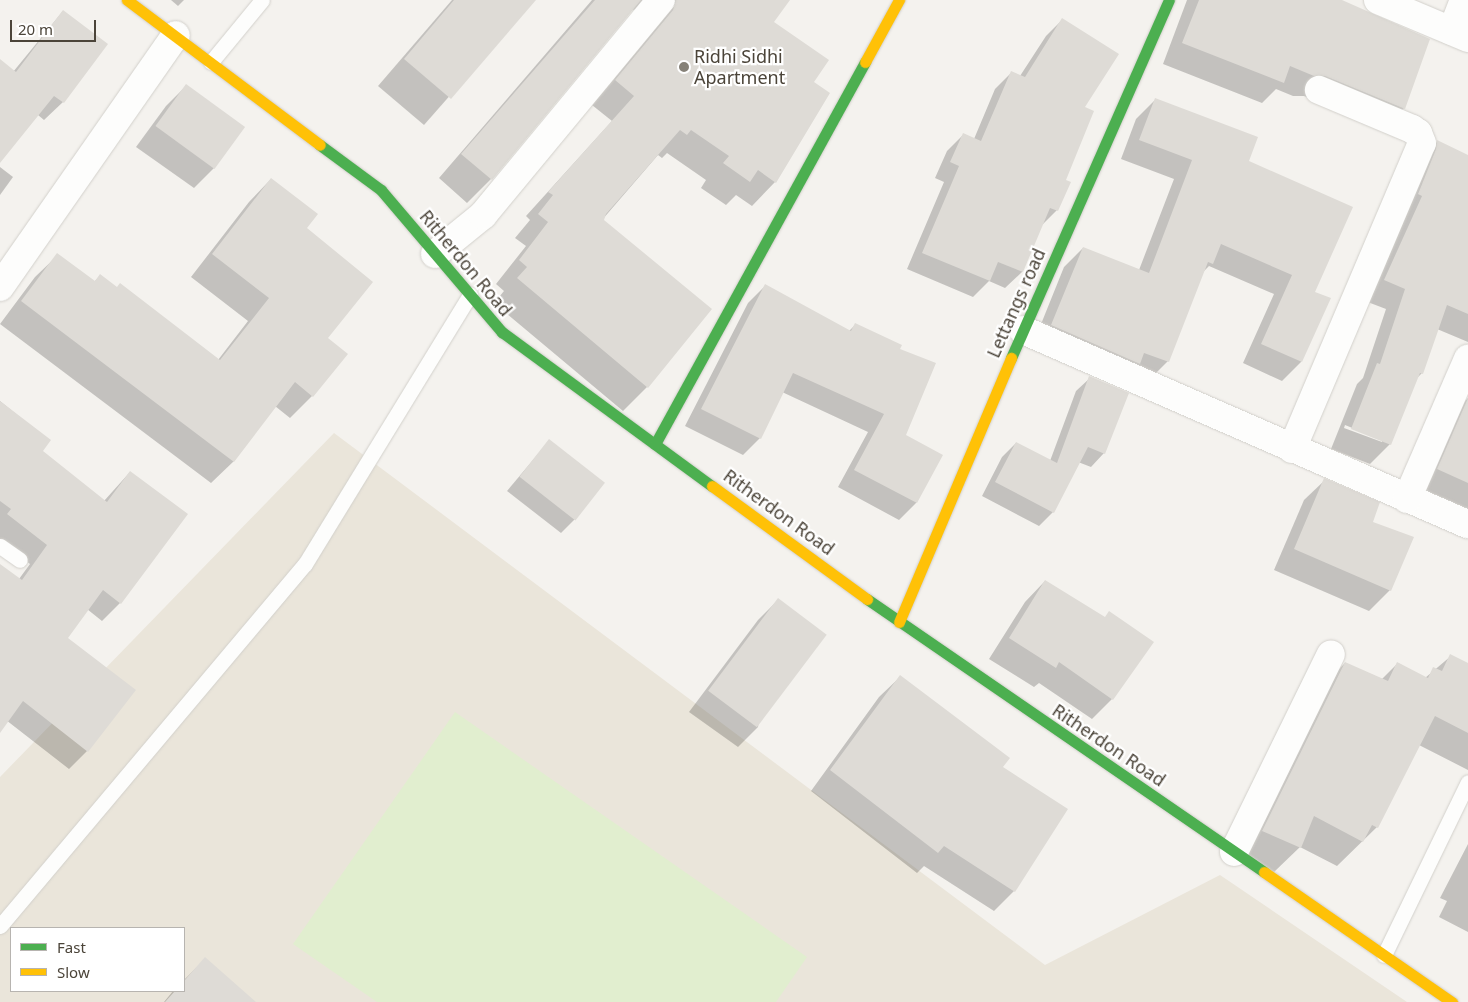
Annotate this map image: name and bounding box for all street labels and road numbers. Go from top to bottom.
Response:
street label: Ritherdon Road [415,206,517,320]
street label: Lettangs road [982,245,1050,361]
street label: Ritherdon Road [719,465,839,559]
street label: Ritherdon Road [1048,699,1170,791]

